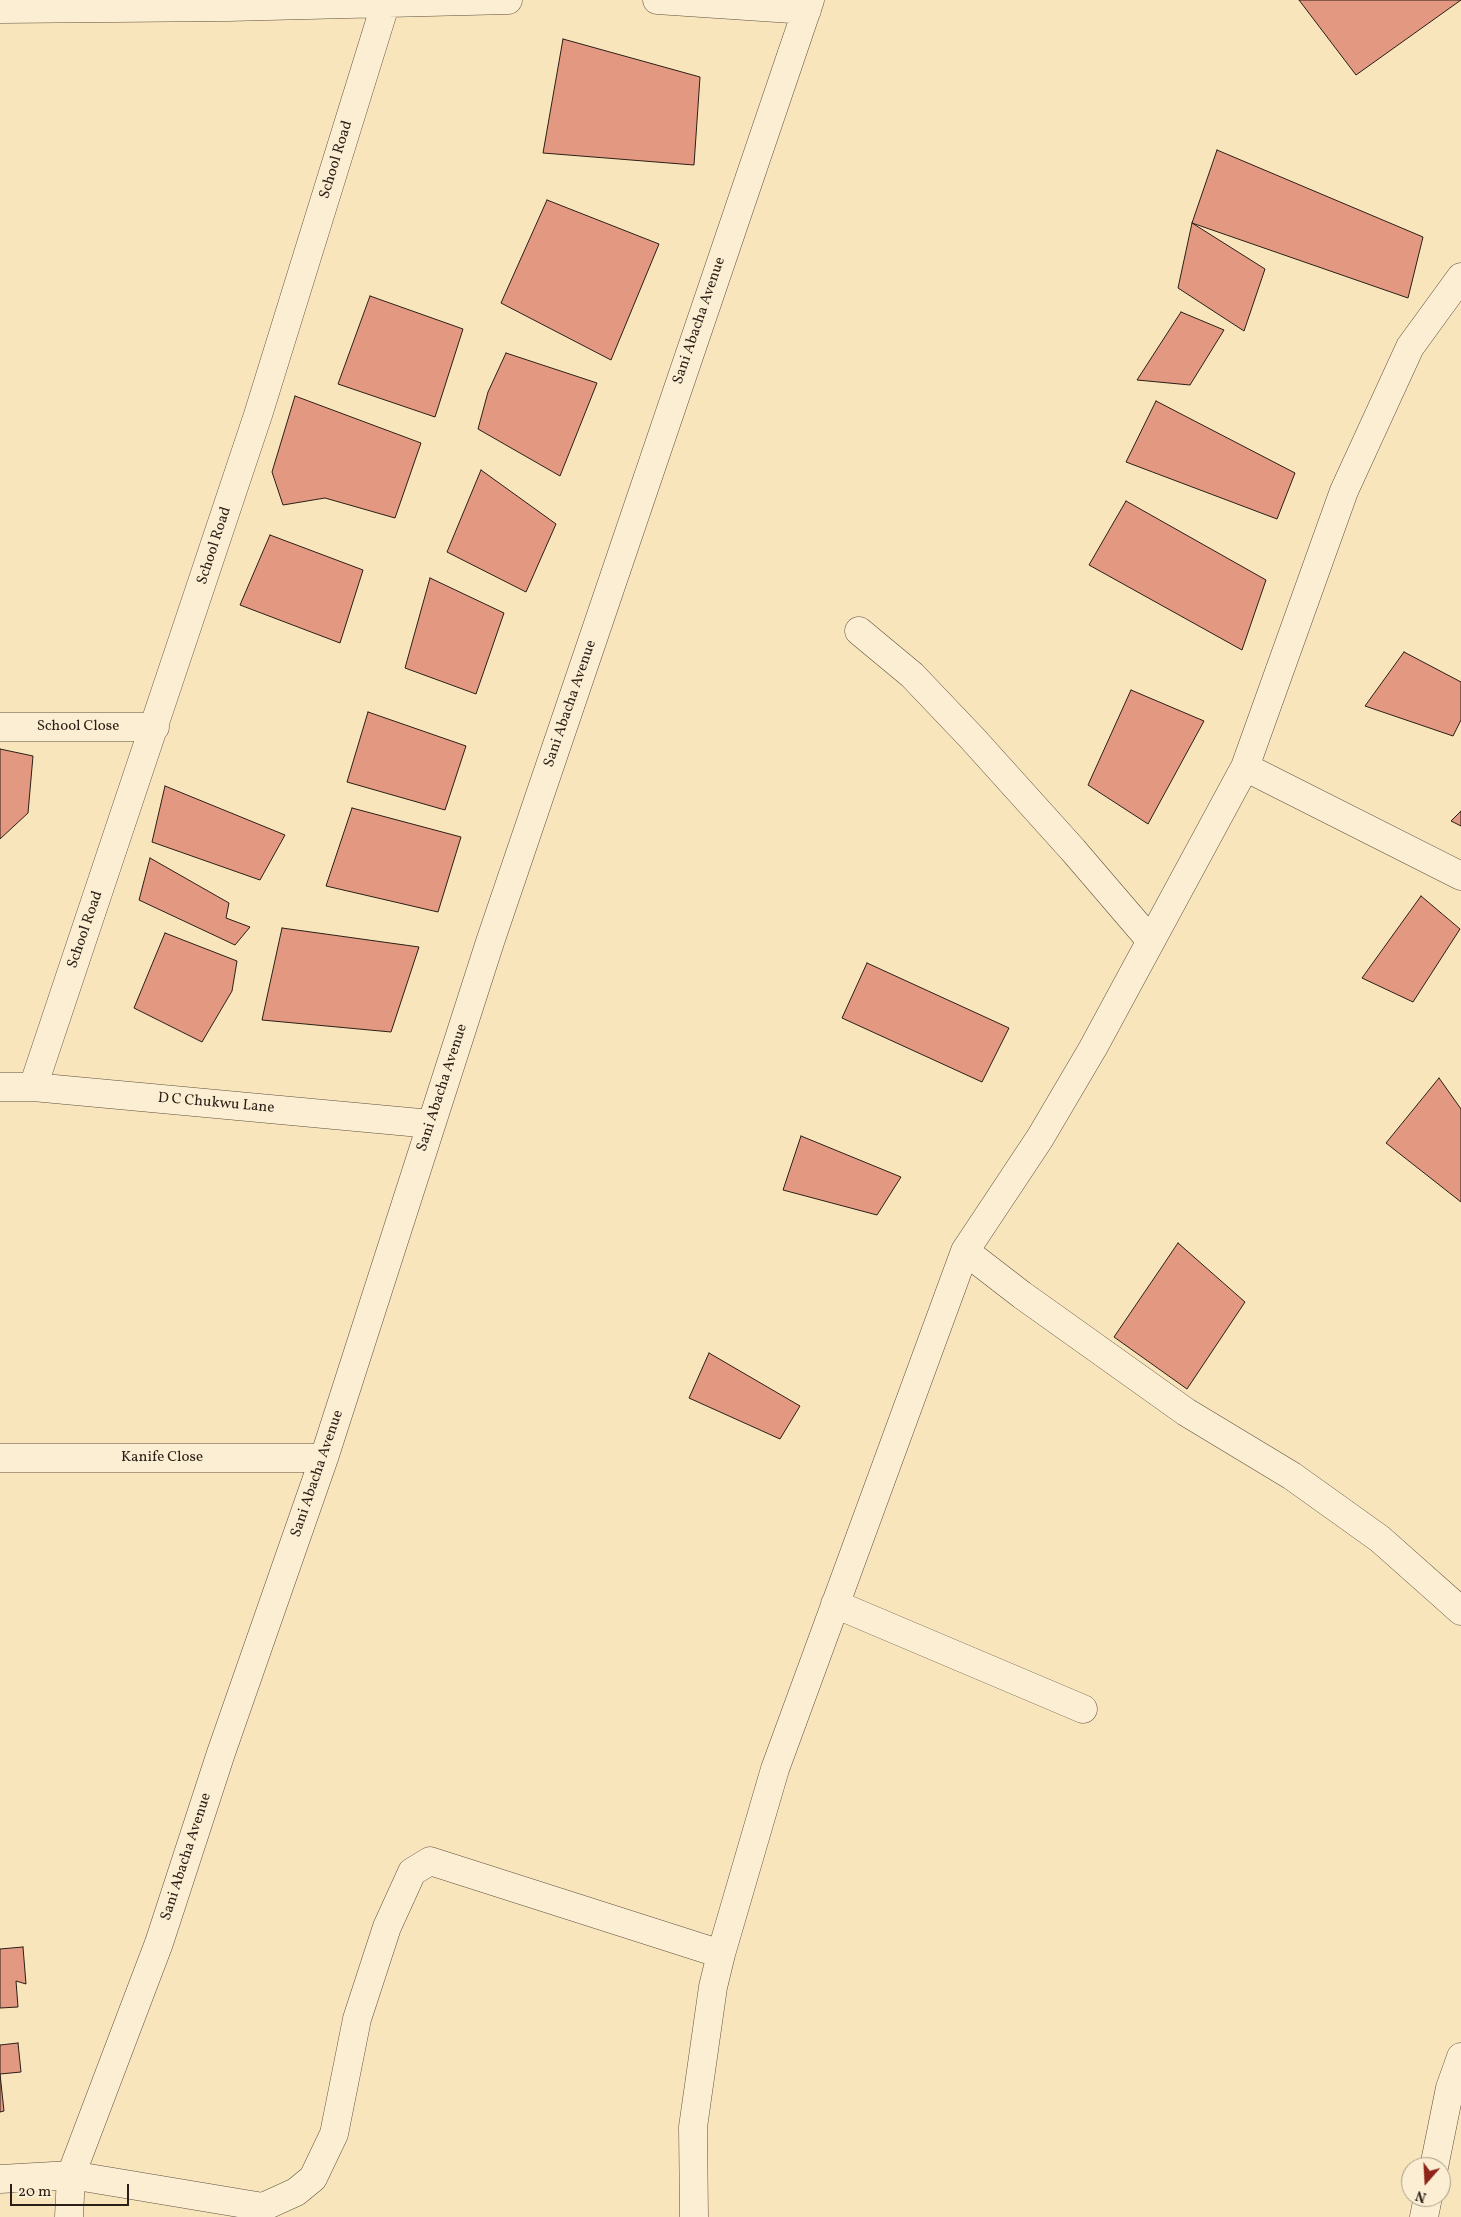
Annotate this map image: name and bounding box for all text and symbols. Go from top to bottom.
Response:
street label: School Road [317,119,357,201]
street label: Sani Abacha Avenue [670,255,730,387]
street label: School Road [194,505,236,587]
street label: Sani Abacha Avenue [541,638,601,770]
street label: School Close [37,718,119,736]
street label: School Road [64,889,108,971]
street label: Sani Abacha Avenue [414,1022,472,1154]
street label: D C Chukwu Lane [157,1090,275,1118]
street label: Sani Abacha Avenue [288,1408,348,1540]
street label: Kanife Close [121,1449,203,1467]
street label: Sani Abacha Avenue [158,1791,216,1923]
north arrow [1401,2157,1451,2207]
scale bar [12,2174,131,2206]
text: 20 m [18,2182,51,2203]
text: N [1413,2185,1429,2206]

